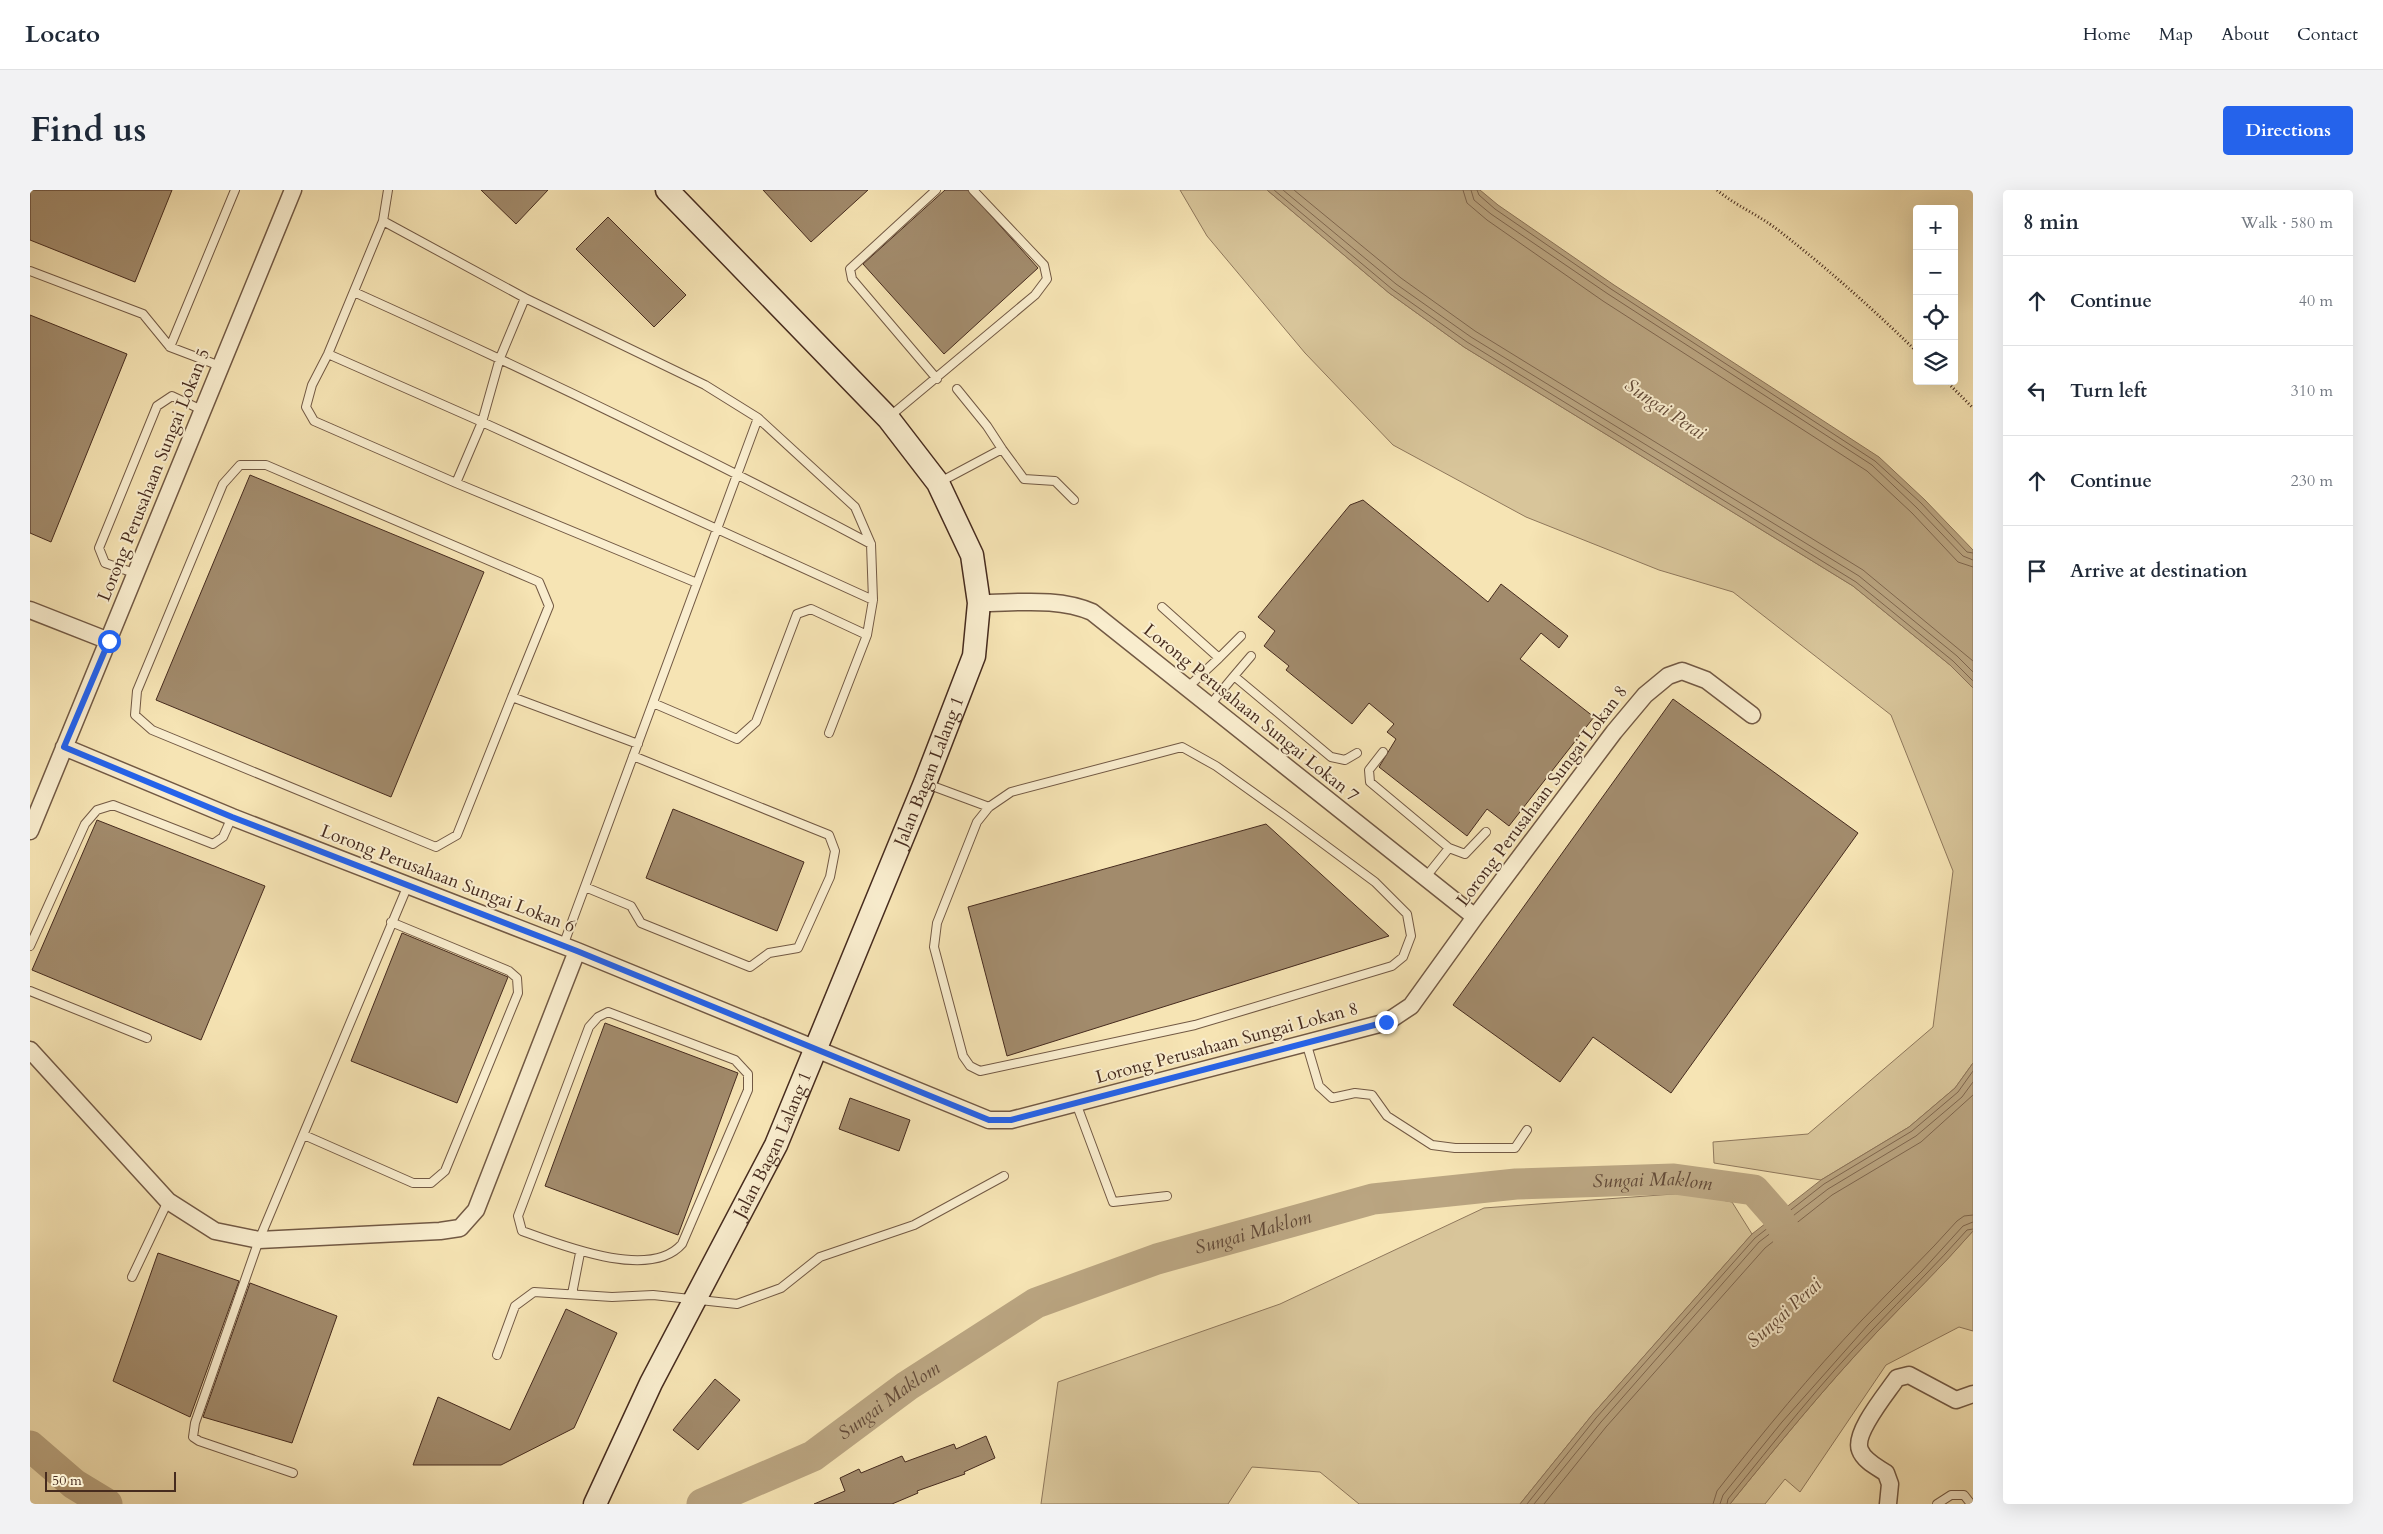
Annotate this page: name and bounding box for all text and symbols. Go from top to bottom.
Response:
text: Locato [25,18,100,51]
text: Home [2083,22,2131,47]
text: Map [2159,22,2193,47]
text: About [2221,22,2269,47]
text: Contact [2297,22,2358,47]
text: Find us [30,106,146,154]
button: Directions [2223,106,2353,155]
map controls [1913,205,1958,385]
button: + [1913,205,1958,250]
text: 8 min [2023,208,2079,237]
text: Walk · 580 m [2241,212,2333,234]
button: − [1913,250,1958,295]
icon: ahead [2023,287,2051,315]
text: Continue [2070,288,2152,314]
text: 40 m [2299,290,2333,312]
button: locate [1913,295,1958,340]
button: layers [1913,340,1958,385]
street label: Lorong Perusahaan Sungai Lokan 5 [92,345,216,605]
water label: Sungai Perai [1619,372,1711,446]
icon: left [2023,377,2051,405]
text: Turn left [2070,378,2147,404]
text: 310 m [2291,380,2333,402]
icon: ahead [2023,467,2051,495]
text: Continue [2070,468,2152,494]
text: 230 m [2291,470,2333,492]
icon: arrive [2023,557,2051,585]
text: Arrive at destination [2070,558,2247,584]
street label: Lorong Perusahaan Sungai Lokan 7 [1138,618,1364,808]
route start [98,630,121,653]
street label: Lorong Perusahaan Sungai Lokan 8 [1451,680,1633,912]
street label: Jalan Bagan Lalang 1 [887,692,970,853]
street label: Lorong Perusahaan Sungai Lokan 6 [317,819,579,939]
street label: Lorong Perusahaan Sungai Lokan 8 [1093,996,1361,1090]
route end [1375,1011,1398,1034]
street label: Jalan Bagan Lalang 1 [726,1067,818,1225]
water label: Sungai Maklom [1592,1166,1715,1197]
water label: Sungai Maklom [1192,1204,1315,1261]
water label: Sungai Perai [1741,1272,1828,1354]
water label: Sungai Maklom [832,1355,946,1446]
scale bar [45,1469,176,1492]
text: 50 m [52,1471,82,1490]

